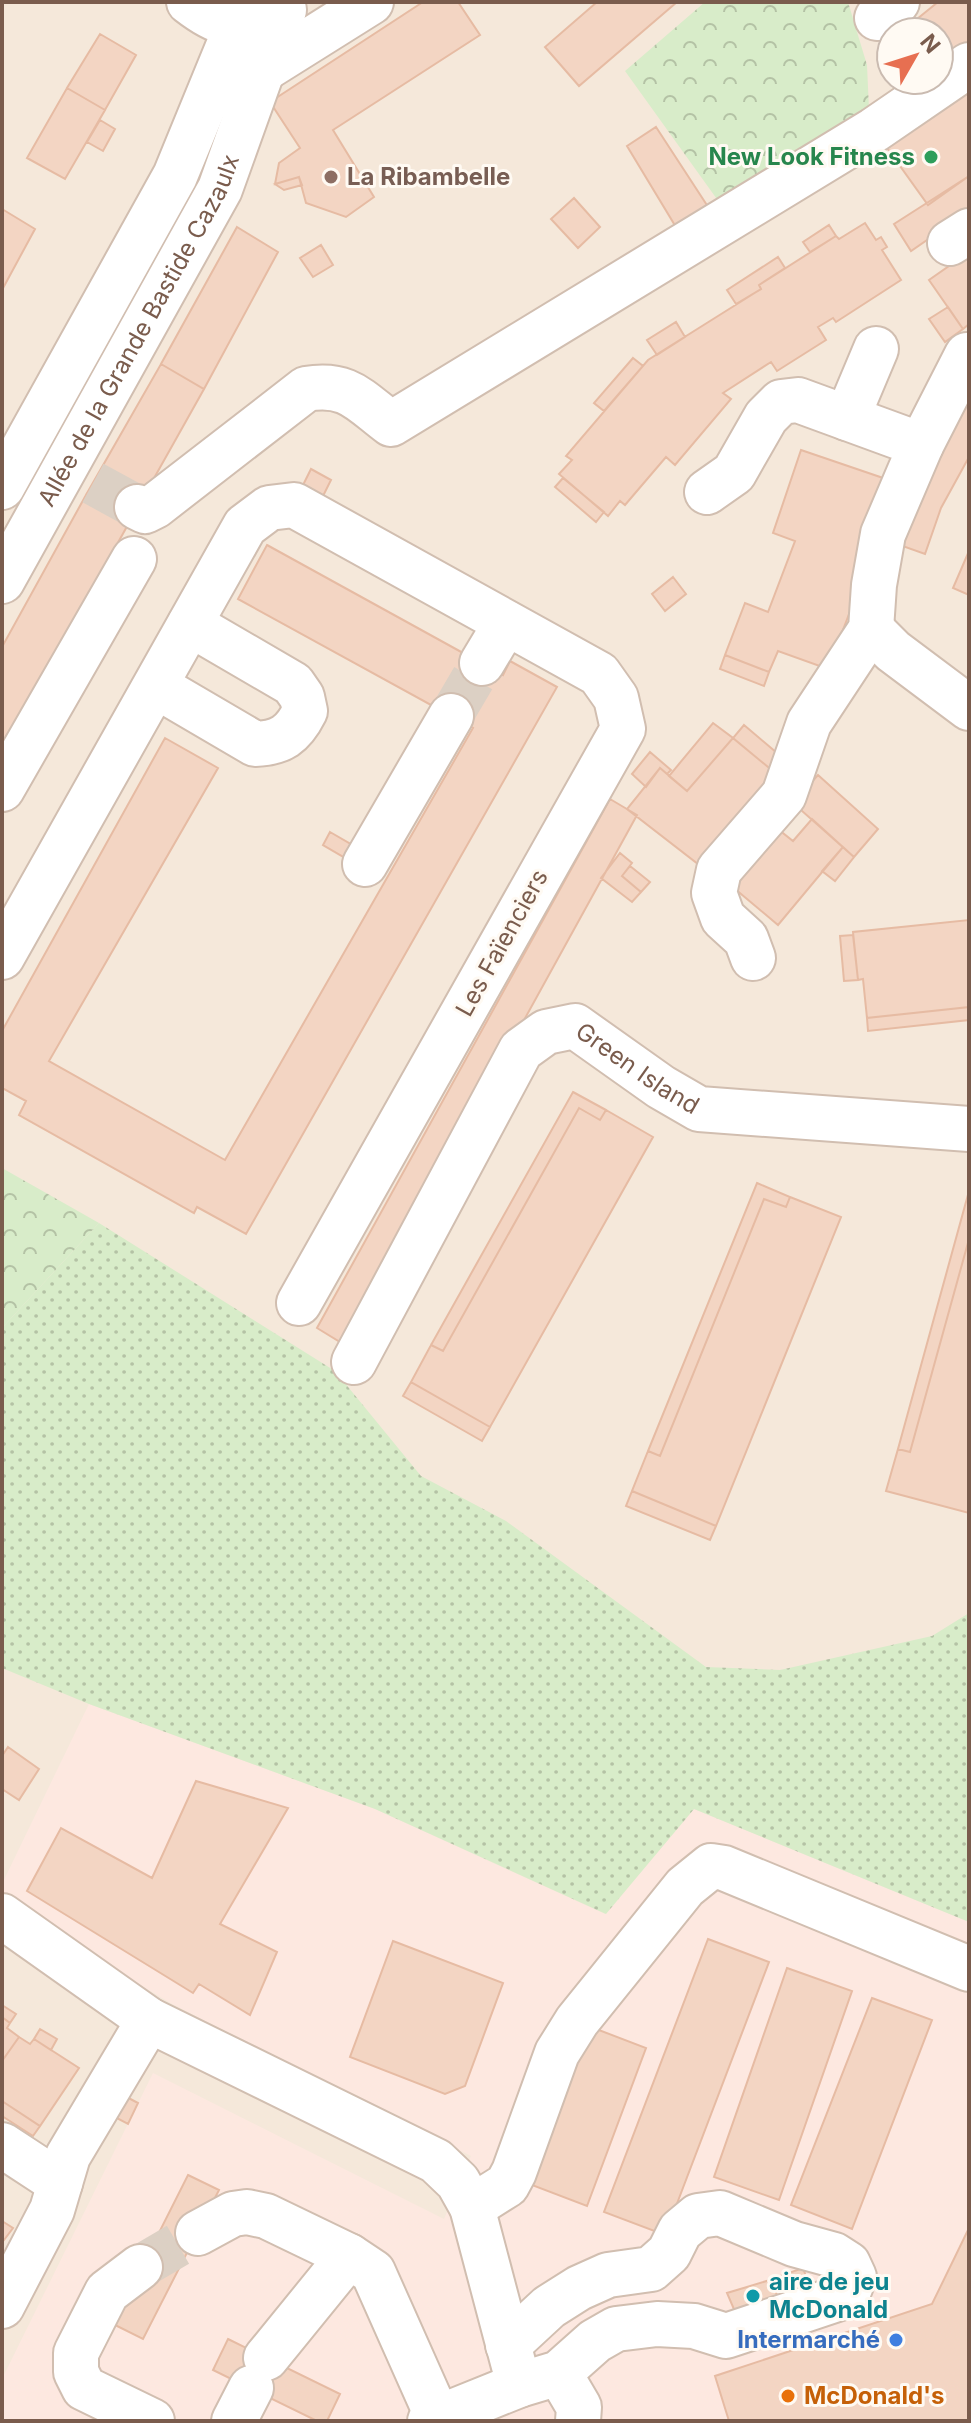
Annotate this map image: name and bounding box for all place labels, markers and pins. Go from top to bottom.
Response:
place label: New Look Fitness [709,142,915,171]
marker: New Look Fitness [922,148,940,166]
place label: La Ribambelle [347,162,510,191]
marker: La Ribambelle [322,168,340,186]
place label: aire de jeu McDonald [769,2267,889,2324]
marker: aire de jeu McDonald [744,2287,762,2305]
place label: Intermarché [737,2325,880,2354]
marker: Intermarché [887,2331,905,2349]
place label: McDonald's [804,2381,944,2410]
marker: McDonald's [779,2387,797,2405]

